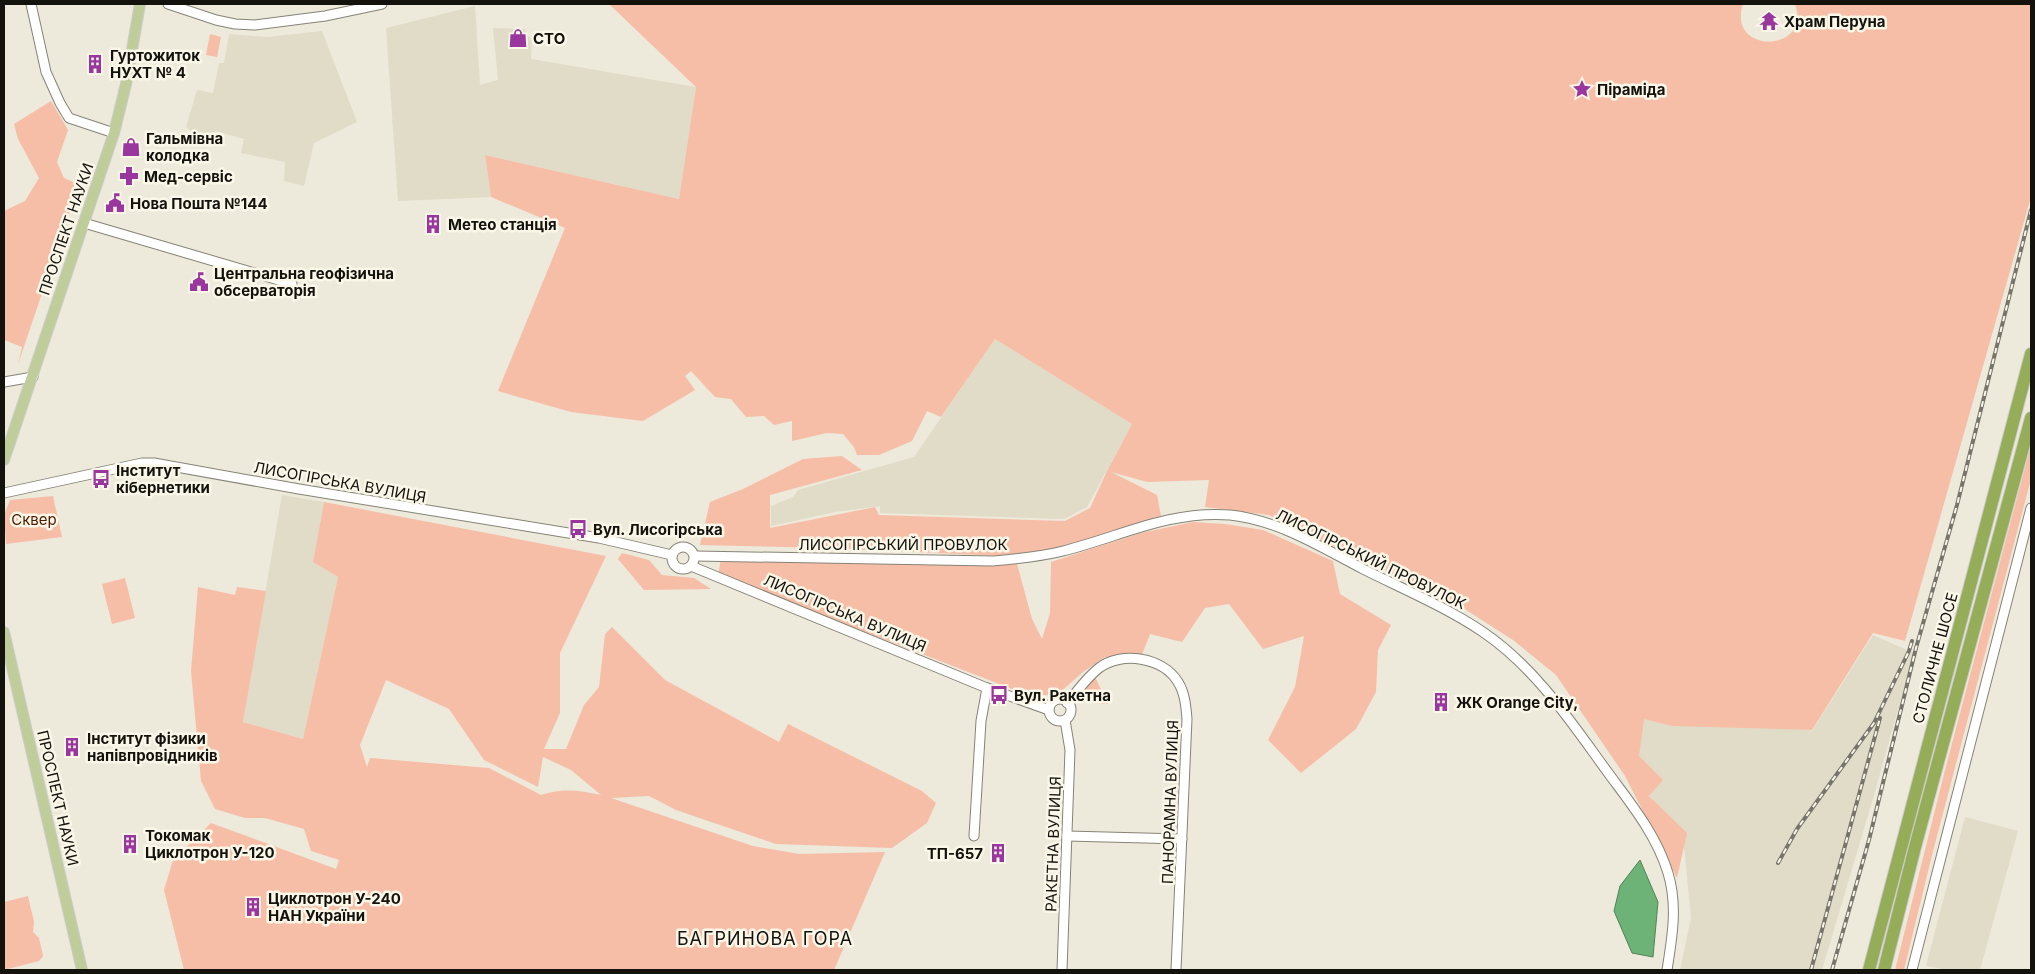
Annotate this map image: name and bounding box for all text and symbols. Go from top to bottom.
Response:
temple icon: Храм Перуна [1758,10,1780,32]
place label: Храм Перуна [1784,12,1886,31]
shop icon: СТО [507,27,529,49]
place label: СТО [533,29,565,48]
place label: Гуртожиток НУХТ № 4 [110,46,200,82]
building icon: Гуртожиток НУХТ № 4 [84,53,106,75]
place icon: Піраміда [1571,78,1593,100]
place label: Піраміда [1597,80,1666,99]
place label: Гальмівна колодка [146,129,223,165]
shop icon: Гальмівна колодка [120,136,142,158]
street label: ПРОСПЕКТ НАУКИ [34,160,98,298]
pharmacy icon: Мед-сервіс [118,165,140,187]
place label: Мед-сервіс [144,167,233,186]
public building icon: Нова Пошта №144 [104,192,126,214]
place label: Нова Пошта №144 [130,194,268,213]
building icon: Метео станція [422,213,444,235]
place label: Метео станція [448,215,557,234]
place label: Центральна геофізична обсерваторія [214,264,394,300]
public building icon: Центральна геофізична обсерваторія [188,271,210,293]
street label: ЛИСОГІРСЬКА ВУЛИЦЯ [252,457,428,507]
place label: Інститут кібернетики [116,461,210,497]
bus stop icon: Інститут кібернетики [90,468,112,490]
street label: ЛИСОГІРСЬКИЙ ПРОВУЛОК [1273,505,1469,613]
park label: Сквер [11,510,57,529]
bus stop icon: Вул. Лисогірська [567,518,589,540]
place label: Вул. Лисогірська [593,520,723,539]
street label: ЛИСОГІРСЬКИЙ ПРОВУЛОК [798,535,1008,554]
street label: ЛИСОГІРСЬКА ВУЛИЦЯ [761,570,929,656]
street label: СТОЛИЧНЕ ШОСЕ [1908,590,1962,726]
bus stop icon: Вул. Ракетна [988,684,1010,706]
place label: Вул. Ракетна [1014,686,1111,705]
building icon: ЖК Orange City, [1430,691,1452,713]
place label: ЖК Orange City, [1456,693,1578,712]
street label: ПАНОРАМНА ВУЛИЦЯ [1158,719,1182,885]
street label: ПРОСПЕКТ НАУКИ [33,728,83,868]
place label: Інститут фізики напівпровідників [87,729,218,765]
building icon: Інститут фізики напівпровідників [61,736,83,758]
street label: РАКЕТНА ВУЛИЦЯ [1041,776,1065,912]
place label: Токомак Циклотрон У-120 [145,826,275,862]
building icon: Токомак Циклотрон У-120 [119,833,141,855]
building icon: ТП-657 [987,842,1009,864]
place label: ТП-657 [927,844,983,863]
place label: Циклотрон У-240 НАН України [268,889,401,925]
building icon: Циклотрон У-240 НАН України [242,896,264,918]
district label: БАГРИНОВА ГОРА [677,928,853,949]

